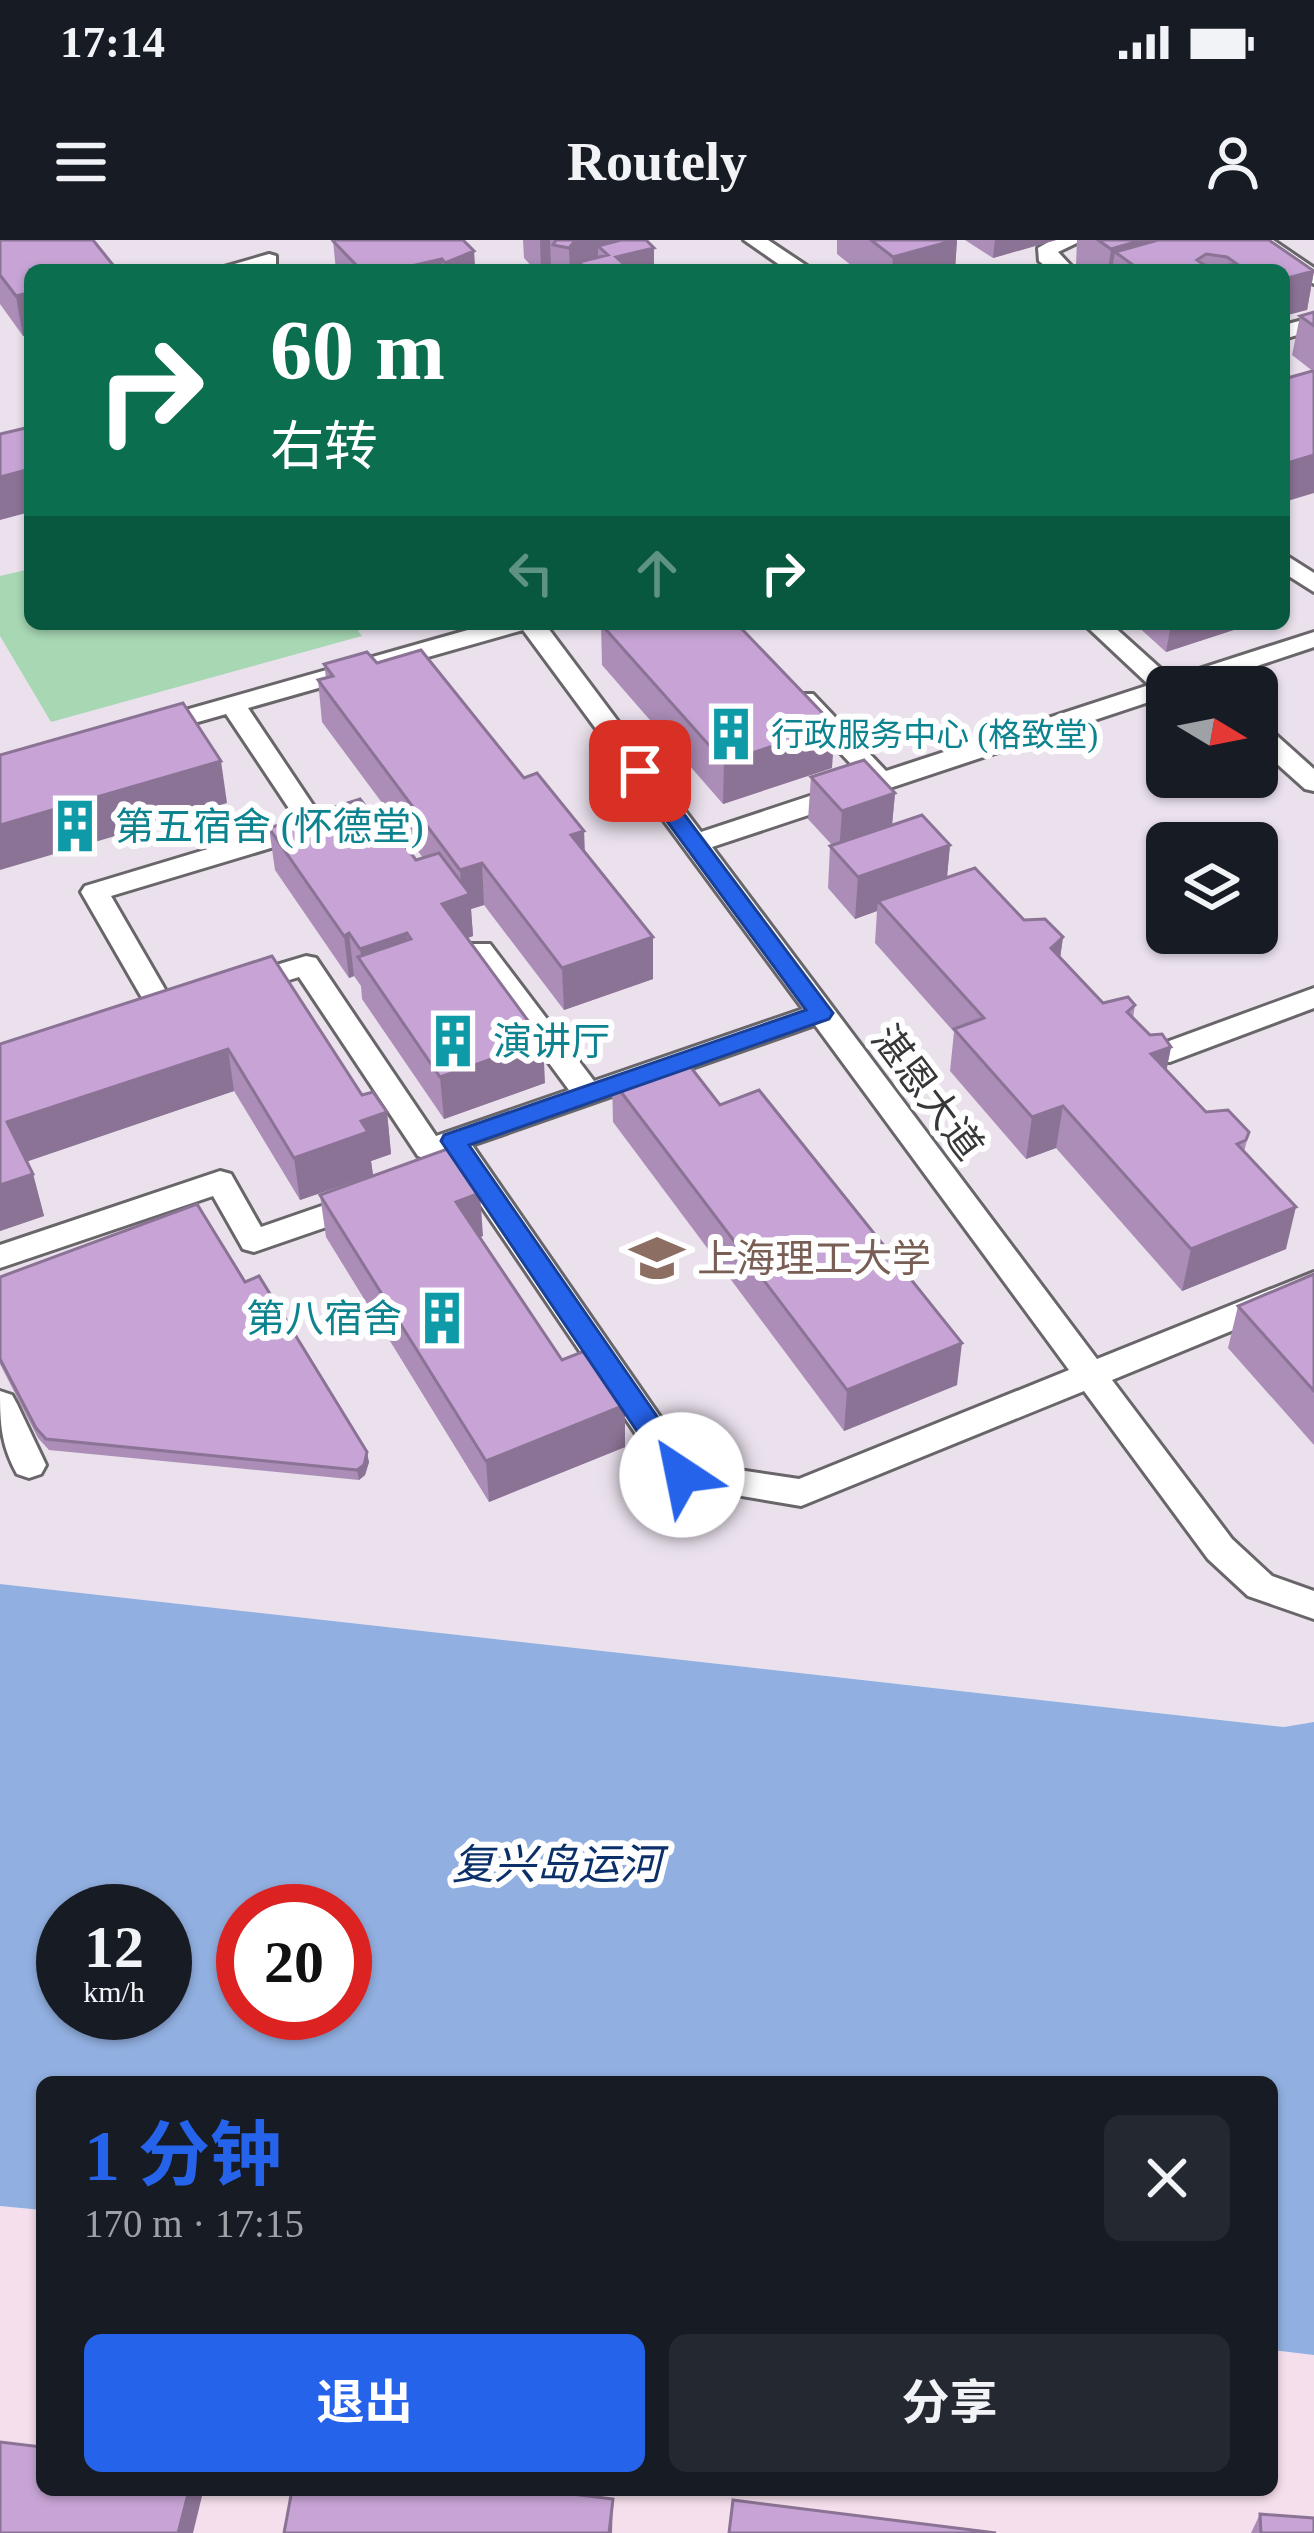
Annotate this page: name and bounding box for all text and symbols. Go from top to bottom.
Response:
text: 17:14 [60,17,165,67]
icon: menu [48,129,114,195]
icon: person [1200,129,1266,195]
text: Routely [567,132,747,192]
text: 60 m [270,304,445,397]
icon: right [72,312,228,468]
text: 右转 [270,417,378,477]
icon: left [498,540,564,606]
icon: ahead [624,540,690,606]
icon: right [750,540,816,606]
north arrow [1146,666,1278,798]
map controls [1146,666,1278,954]
building icon: 行政服务中心 (格致堂) [702,705,760,763]
place label: 行政服务中心 (格致堂) [771,717,1098,754]
pin [589,720,691,822]
icon: arrive [607,738,673,804]
building icon: 第五宿舍 (怀德堂) [46,797,104,855]
place label: 第五宿舍 (怀德堂) [115,805,424,849]
button: layers [1146,822,1278,954]
building icon: 演讲厅 [424,1012,482,1070]
street label: 湛恩大道 [863,1017,992,1168]
place label: 演讲厅 [493,1020,610,1063]
school or university icon: 上海理工大学 [628,1229,686,1287]
place label: 上海理工大学 [697,1237,931,1280]
building icon: 第八宿舍 [413,1289,471,1347]
place label: 第八宿舍 [246,1297,402,1340]
position arrow [619,1412,745,1538]
water label: 复兴岛运河 [452,1842,669,1888]
speed limit sign: 20 [216,1884,372,2040]
text: 12 [84,1914,144,1980]
text: km/h [83,1975,145,2008]
button: close [1104,2115,1230,2241]
text: 1 分钟 [84,2116,282,2196]
text: 170 m · 17:15 [84,2202,304,2245]
button: 退出 [84,2334,645,2472]
button: 分享 [669,2334,1230,2472]

